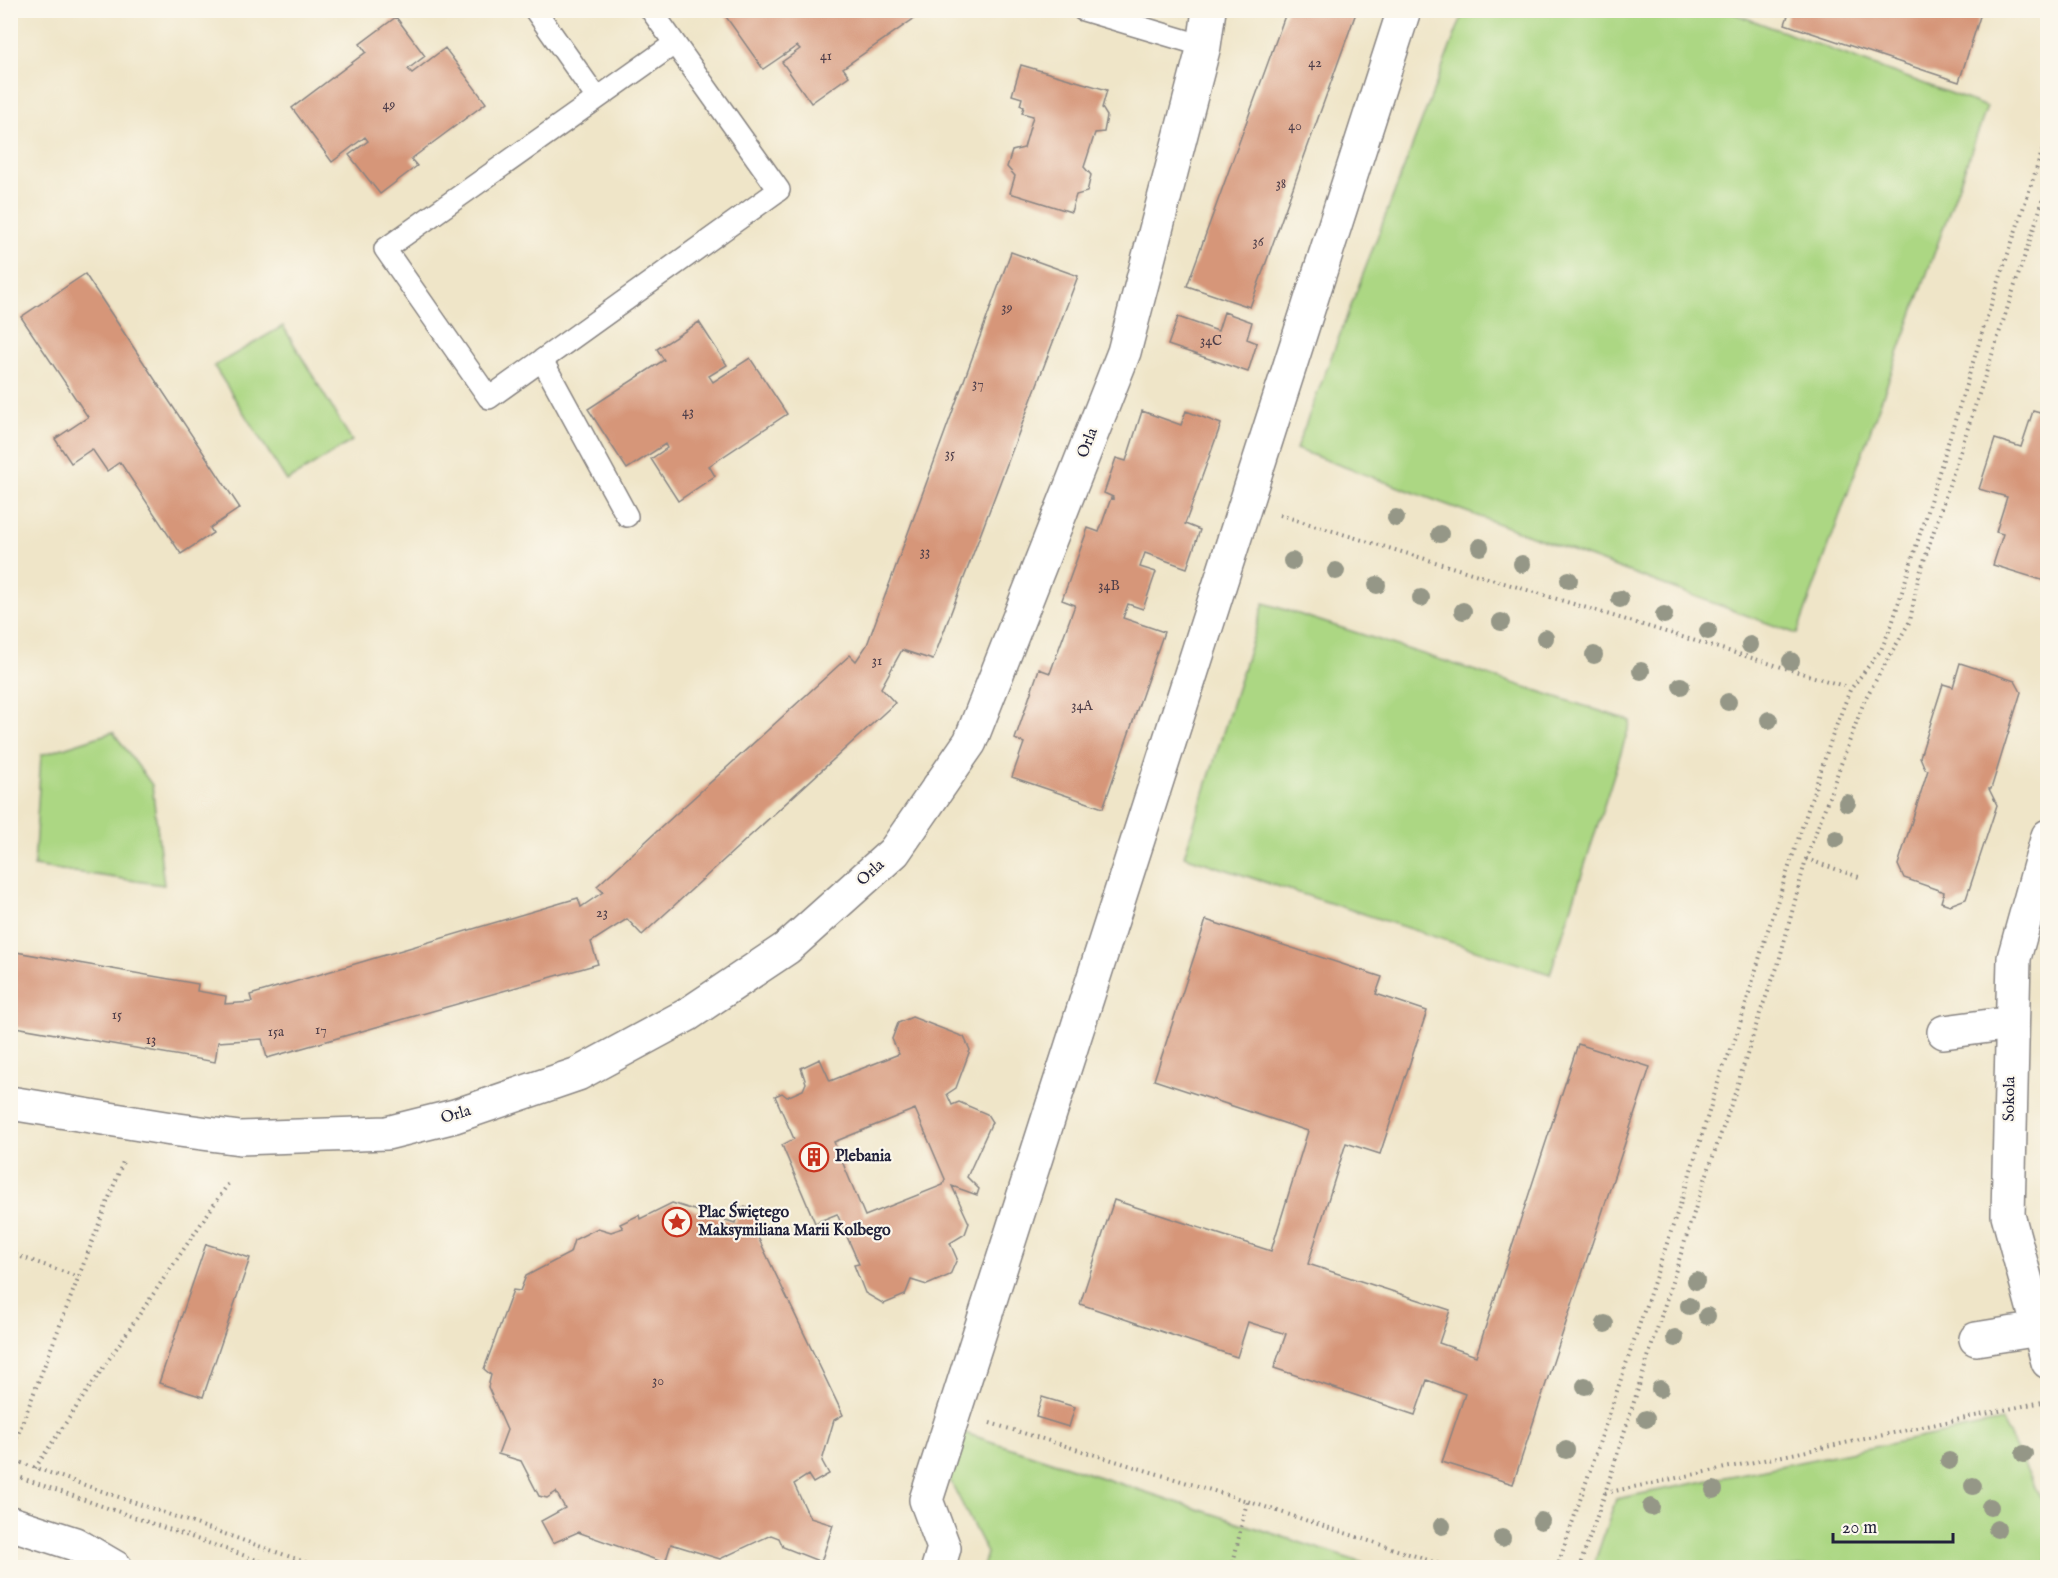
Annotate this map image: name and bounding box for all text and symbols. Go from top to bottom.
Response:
house number: 41 [820,47,832,65]
house number: 42 [1308,54,1322,72]
house number: 49 [383,96,395,114]
house number: 40 [1288,117,1302,135]
house number: 38 [1276,175,1286,193]
house number: 36 [1252,233,1265,251]
house number: 39 [1001,299,1013,317]
house number: 34C [1200,332,1222,350]
house number: 37 [972,375,984,393]
house number: 43 [682,403,694,421]
street label: Orla [1073,425,1103,461]
house number: 35 [945,445,955,463]
house number: 33 [920,543,930,561]
house number: 34B [1098,577,1120,595]
house number: 31 [872,652,882,670]
house number: 34A [1071,697,1093,715]
street label: Orla [853,855,889,891]
house number: 23 [596,904,608,922]
house number: 15 [112,1006,122,1024]
house number: 17 [315,1021,327,1039]
house number: 15a [268,1023,285,1041]
house number: 13 [146,1031,156,1049]
street label: Sokola [2000,1076,2020,1122]
street label: Orla [439,1101,473,1129]
building icon: Plebania [798,1141,830,1173]
place label: Plebania [835,1147,892,1167]
place label: Plac Świętego Maksymiliana Marii Kolbego [698,1201,891,1241]
place icon: Plac Świętego Maksymiliana Marii Kolbego [661,1206,693,1238]
house number: 30 [652,1372,664,1390]
scale bar [1833,1506,1953,1544]
text: 20 m [1842,1517,1877,1540]

